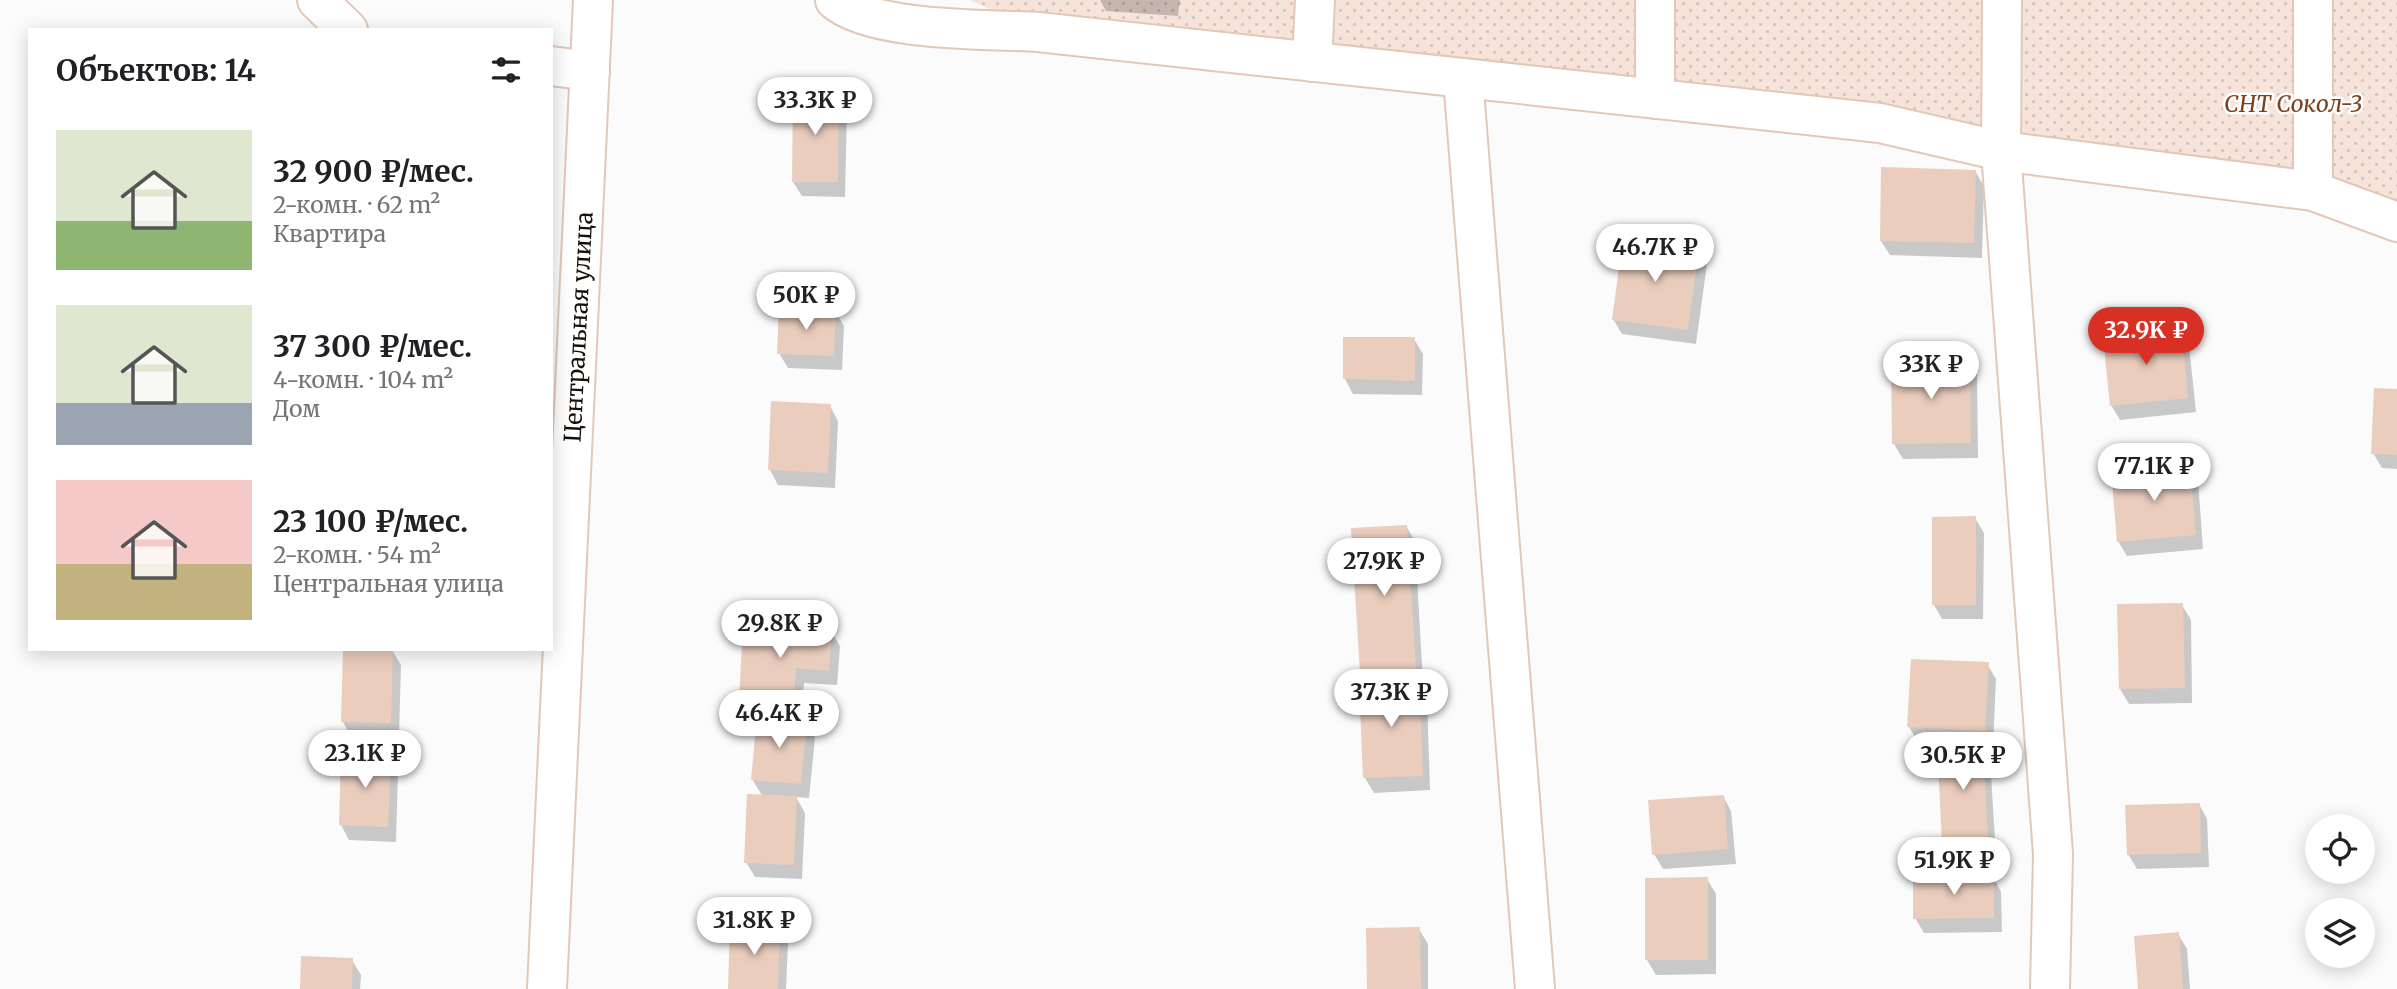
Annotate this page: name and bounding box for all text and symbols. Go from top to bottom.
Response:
text: Объектов: 14 [56,51,256,89]
icon: filters [487,51,525,89]
pin: 33.3K ₽ [750,78,880,137]
text: 33.3K ₽ [773,85,857,114]
park label: СНТ Сокол-3 [2224,89,2362,118]
text: 32 900 ₽/мес. [273,152,474,190]
icon: home [112,158,196,242]
text: 2-комн. · 62 m² [273,190,440,219]
street label: Центральная улица [557,211,599,443]
text: Квартира [273,219,386,248]
pin: 46.7K ₽ [1590,224,1720,284]
text: 46.7K ₽ [1612,232,1698,261]
pin: 50K ₽ [757,272,855,332]
text: 50K ₽ [772,280,840,309]
pin: 32.9K ₽ [2081,308,2211,367]
text: 32.9K ₽ [2104,315,2188,344]
text: 37 300 ₽/мес. [273,327,472,365]
icon: home [112,333,196,417]
pin: 33K ₽ [1882,342,1980,401]
text: 33K ₽ [1899,349,1963,378]
text: 4-комн. · 104 m² [273,365,453,394]
text: Дом [273,394,321,423]
pin: 77.1K ₽ [2089,444,2219,503]
text: 77.1K ₽ [2114,451,2194,480]
text: 23 100 ₽/мес. [273,502,468,540]
icon: home [112,508,196,592]
pin: 27.9K ₽ [1319,538,1449,598]
text: 2-комн. · 54 m² [273,540,441,569]
text: 27.9K ₽ [1343,546,1425,575]
text: Центральная улица [273,569,504,598]
pin: 29.8K ₽ [715,600,845,660]
text: 29.8K ₽ [737,608,823,637]
pin: 37.3K ₽ [1326,670,1456,729]
text: 37.3K ₽ [1350,677,1432,706]
pin: 46.4K ₽ [714,690,844,750]
text: 46.4K ₽ [735,698,823,727]
pin: 23.1K ₽ [300,730,430,790]
pin: 30.5K ₽ [1898,732,2028,792]
text: 23.1K ₽ [324,738,406,767]
text: 30.5K ₽ [1920,740,2006,769]
map controls [2305,814,2375,968]
button: locate [2305,814,2375,884]
pin: 51.9K ₽ [1889,838,2019,897]
text: 51.9K ₽ [1913,845,1995,874]
pin: 31.8K ₽ [689,898,819,957]
button: layers [2305,898,2375,968]
text: 31.8K ₽ [713,905,795,934]

